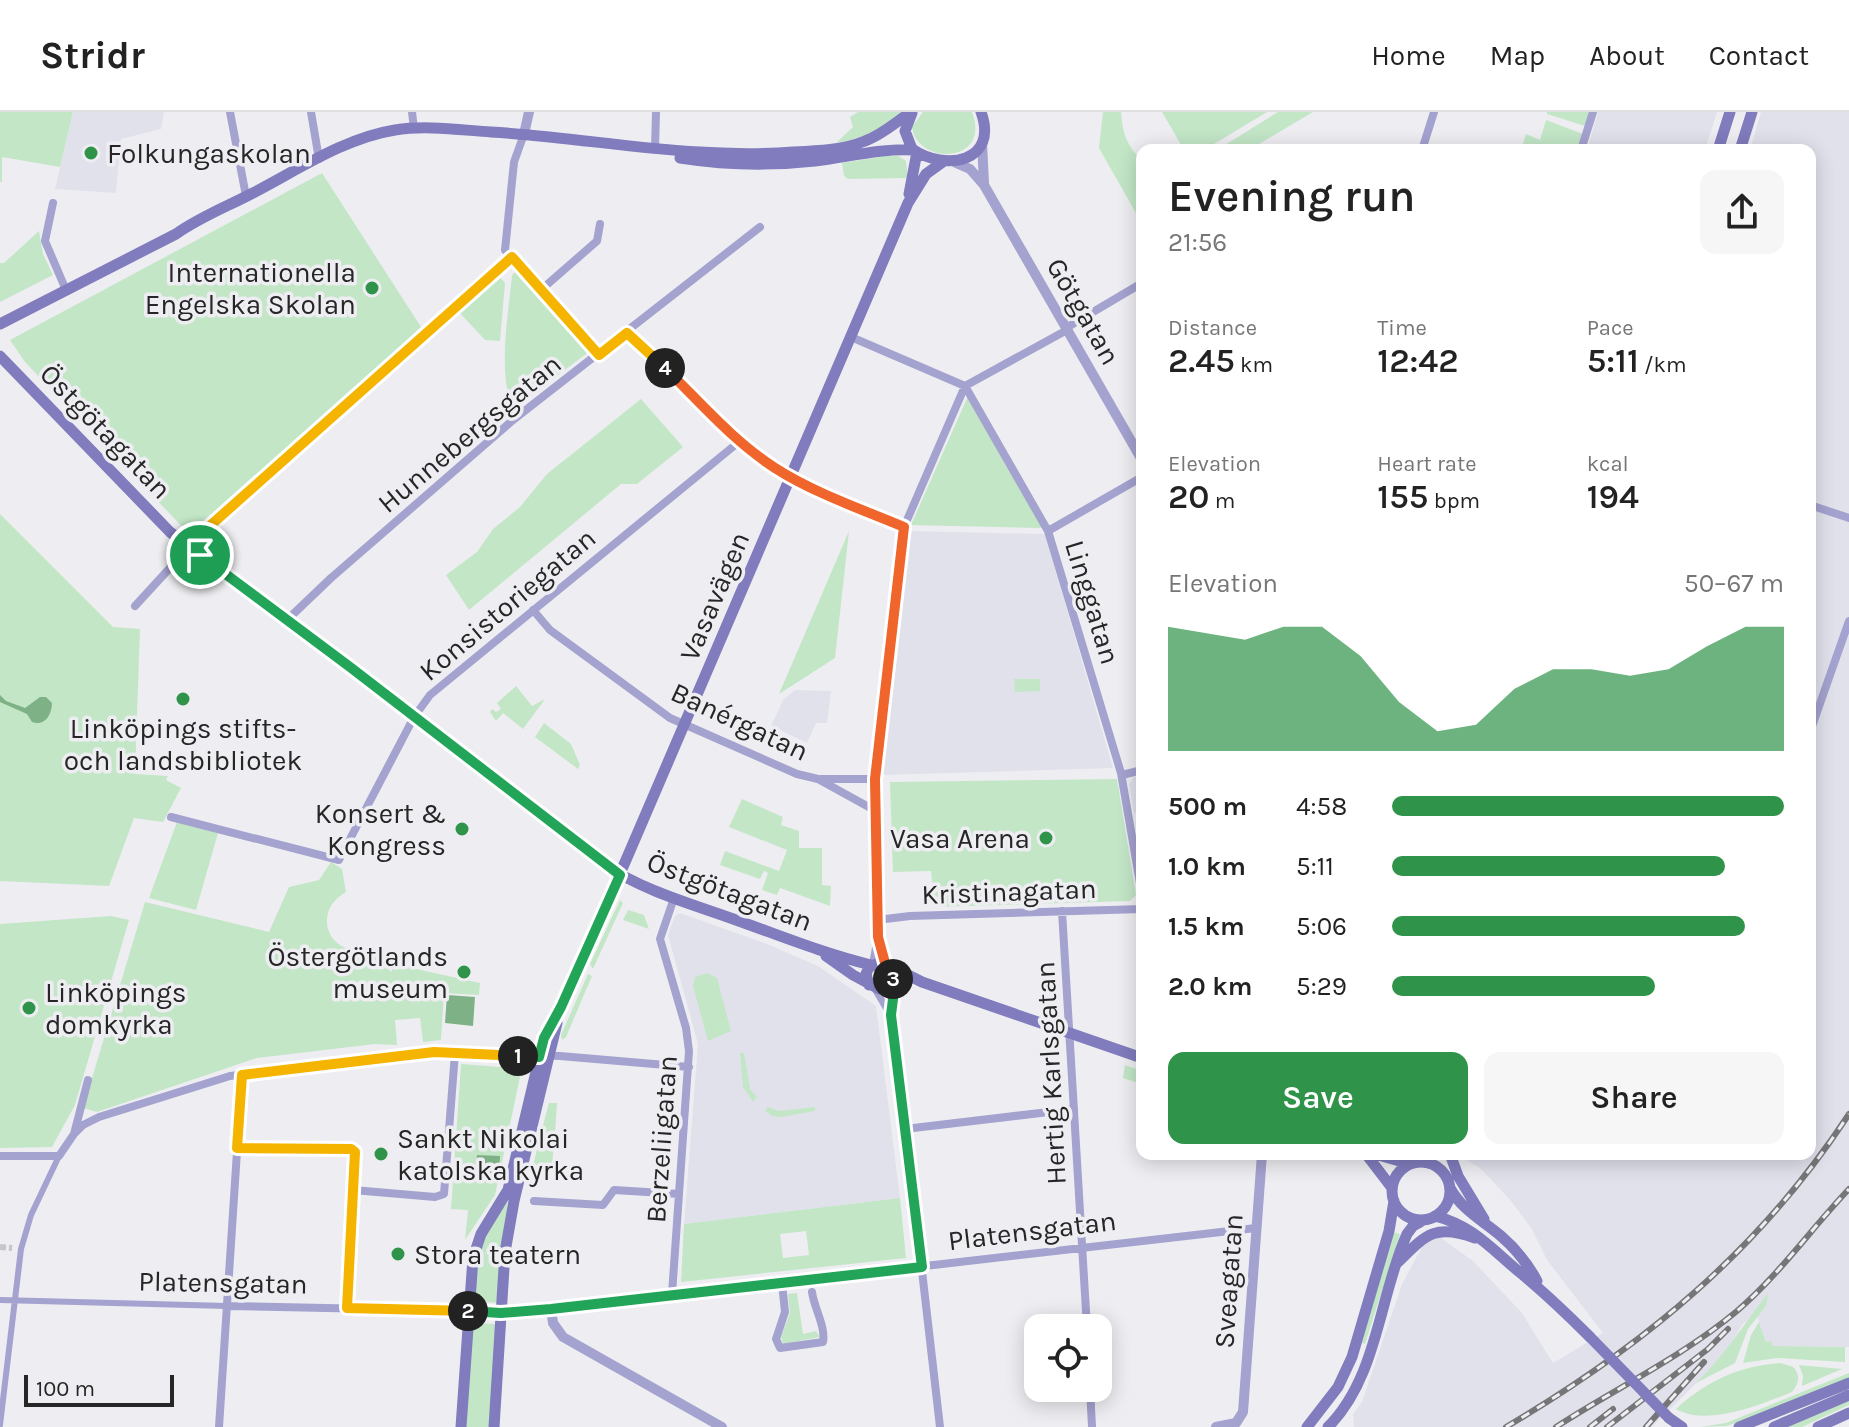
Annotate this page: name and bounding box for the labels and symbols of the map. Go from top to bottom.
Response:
place label: Folkungaskolan [107,137,311,170]
marker: Folkungaskolan [82,144,100,162]
street label: Götgatan [1040,252,1127,371]
place label: Internationella Engelska Skolan [145,256,356,321]
marker: Internationella Engelska Skolan [363,279,381,297]
street label: Hunnebergsgatan [371,347,568,520]
pin: 4 [645,348,685,388]
street label: Östgötagatan [33,357,178,506]
pin [166,521,234,589]
street label: Konsistoriegatan [413,521,602,688]
street label: Vasavägen [673,527,756,666]
street label: Linggatan [1058,536,1127,668]
street label: Banérgatan [666,675,814,768]
marker: Linköpings stifts- och landsbibliotek [174,690,192,708]
place label: Linköpings stifts- och landsbibliotek [64,712,302,777]
place label: Konsert & Kongress [315,797,446,862]
marker: Konsert & Kongress [453,820,471,838]
place label: Vasa Arena [890,822,1030,855]
marker: Vasa Arena [1037,829,1055,847]
street label: Östgötagatan [642,845,817,938]
street label: Kristinagatan [921,872,1097,911]
place label: Östergötlands museum [268,940,448,1005]
pin: 3 [873,959,913,999]
street label: Hertig Karlsgatan [1028,960,1073,1186]
marker: Östergötlands museum [455,963,473,981]
place label: Linköpings domkyrka [45,976,187,1041]
marker: Linköpings domkyrka [20,999,38,1017]
pin: 1 [498,1036,538,1076]
street label: Berzeliigatan [639,1054,684,1224]
place label: Sankt Nikolai katolska kyrka [397,1122,584,1187]
marker: Sankt Nikolai katolska kyrka [372,1145,390,1163]
street label: Platensgatan [946,1204,1118,1257]
street label: Sveagatan [1207,1213,1250,1349]
place label: Stora teatern [414,1238,581,1271]
marker: Stora teatern [389,1245,407,1263]
street label: Platensgatan [138,1265,308,1300]
pin: 2 [448,1291,488,1331]
scale bar [24,1371,174,1407]

